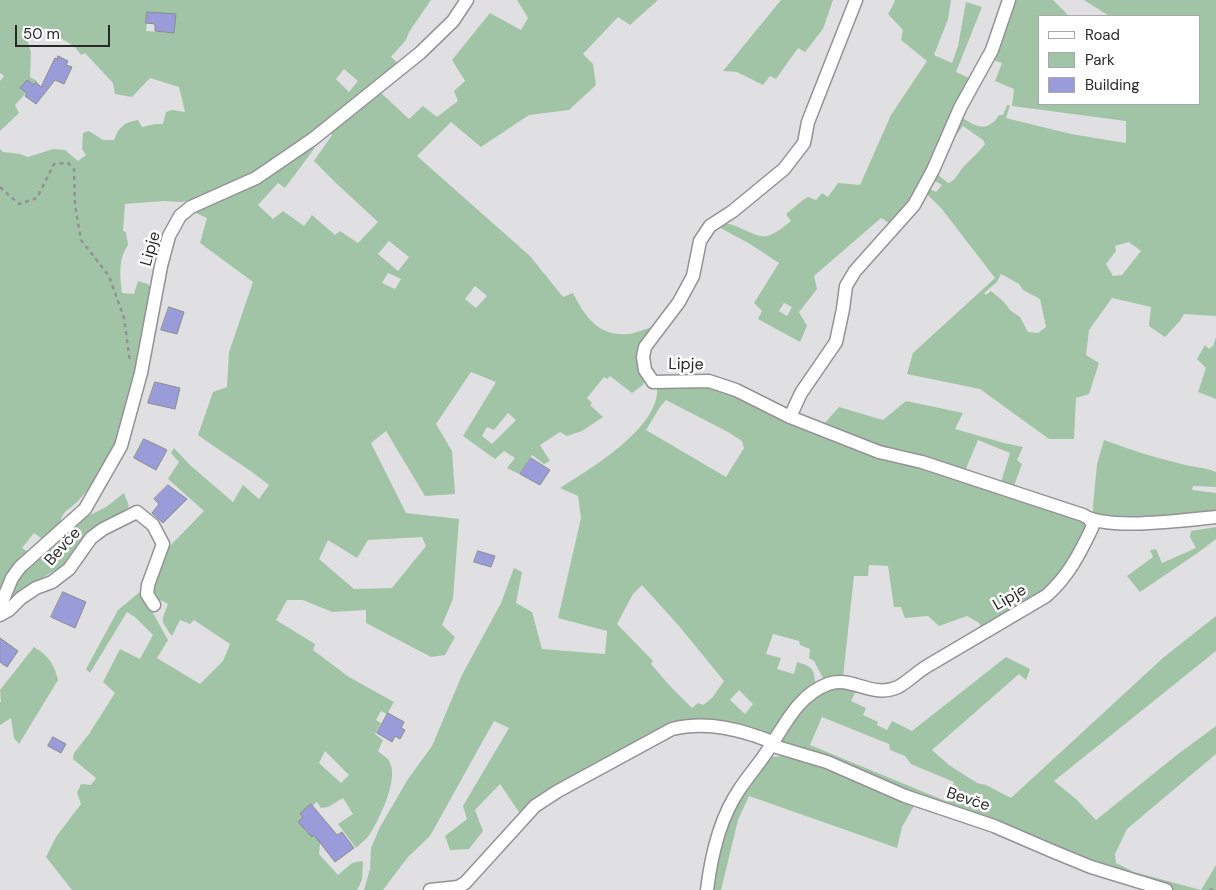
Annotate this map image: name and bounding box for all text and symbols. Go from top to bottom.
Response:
scale bar [18,15,112,47]
legend [1038,15,1201,105]
text: 50 m [23,24,60,44]
text: Road [1085,25,1120,45]
text: Park [1085,50,1115,70]
text: Building [1085,75,1140,95]
street label: Lipje [137,229,165,269]
street label: Lipje [668,355,704,375]
street label: Bevče [41,524,85,570]
street label: Lipje [990,581,1030,615]
street label: Bevče [944,784,992,816]

